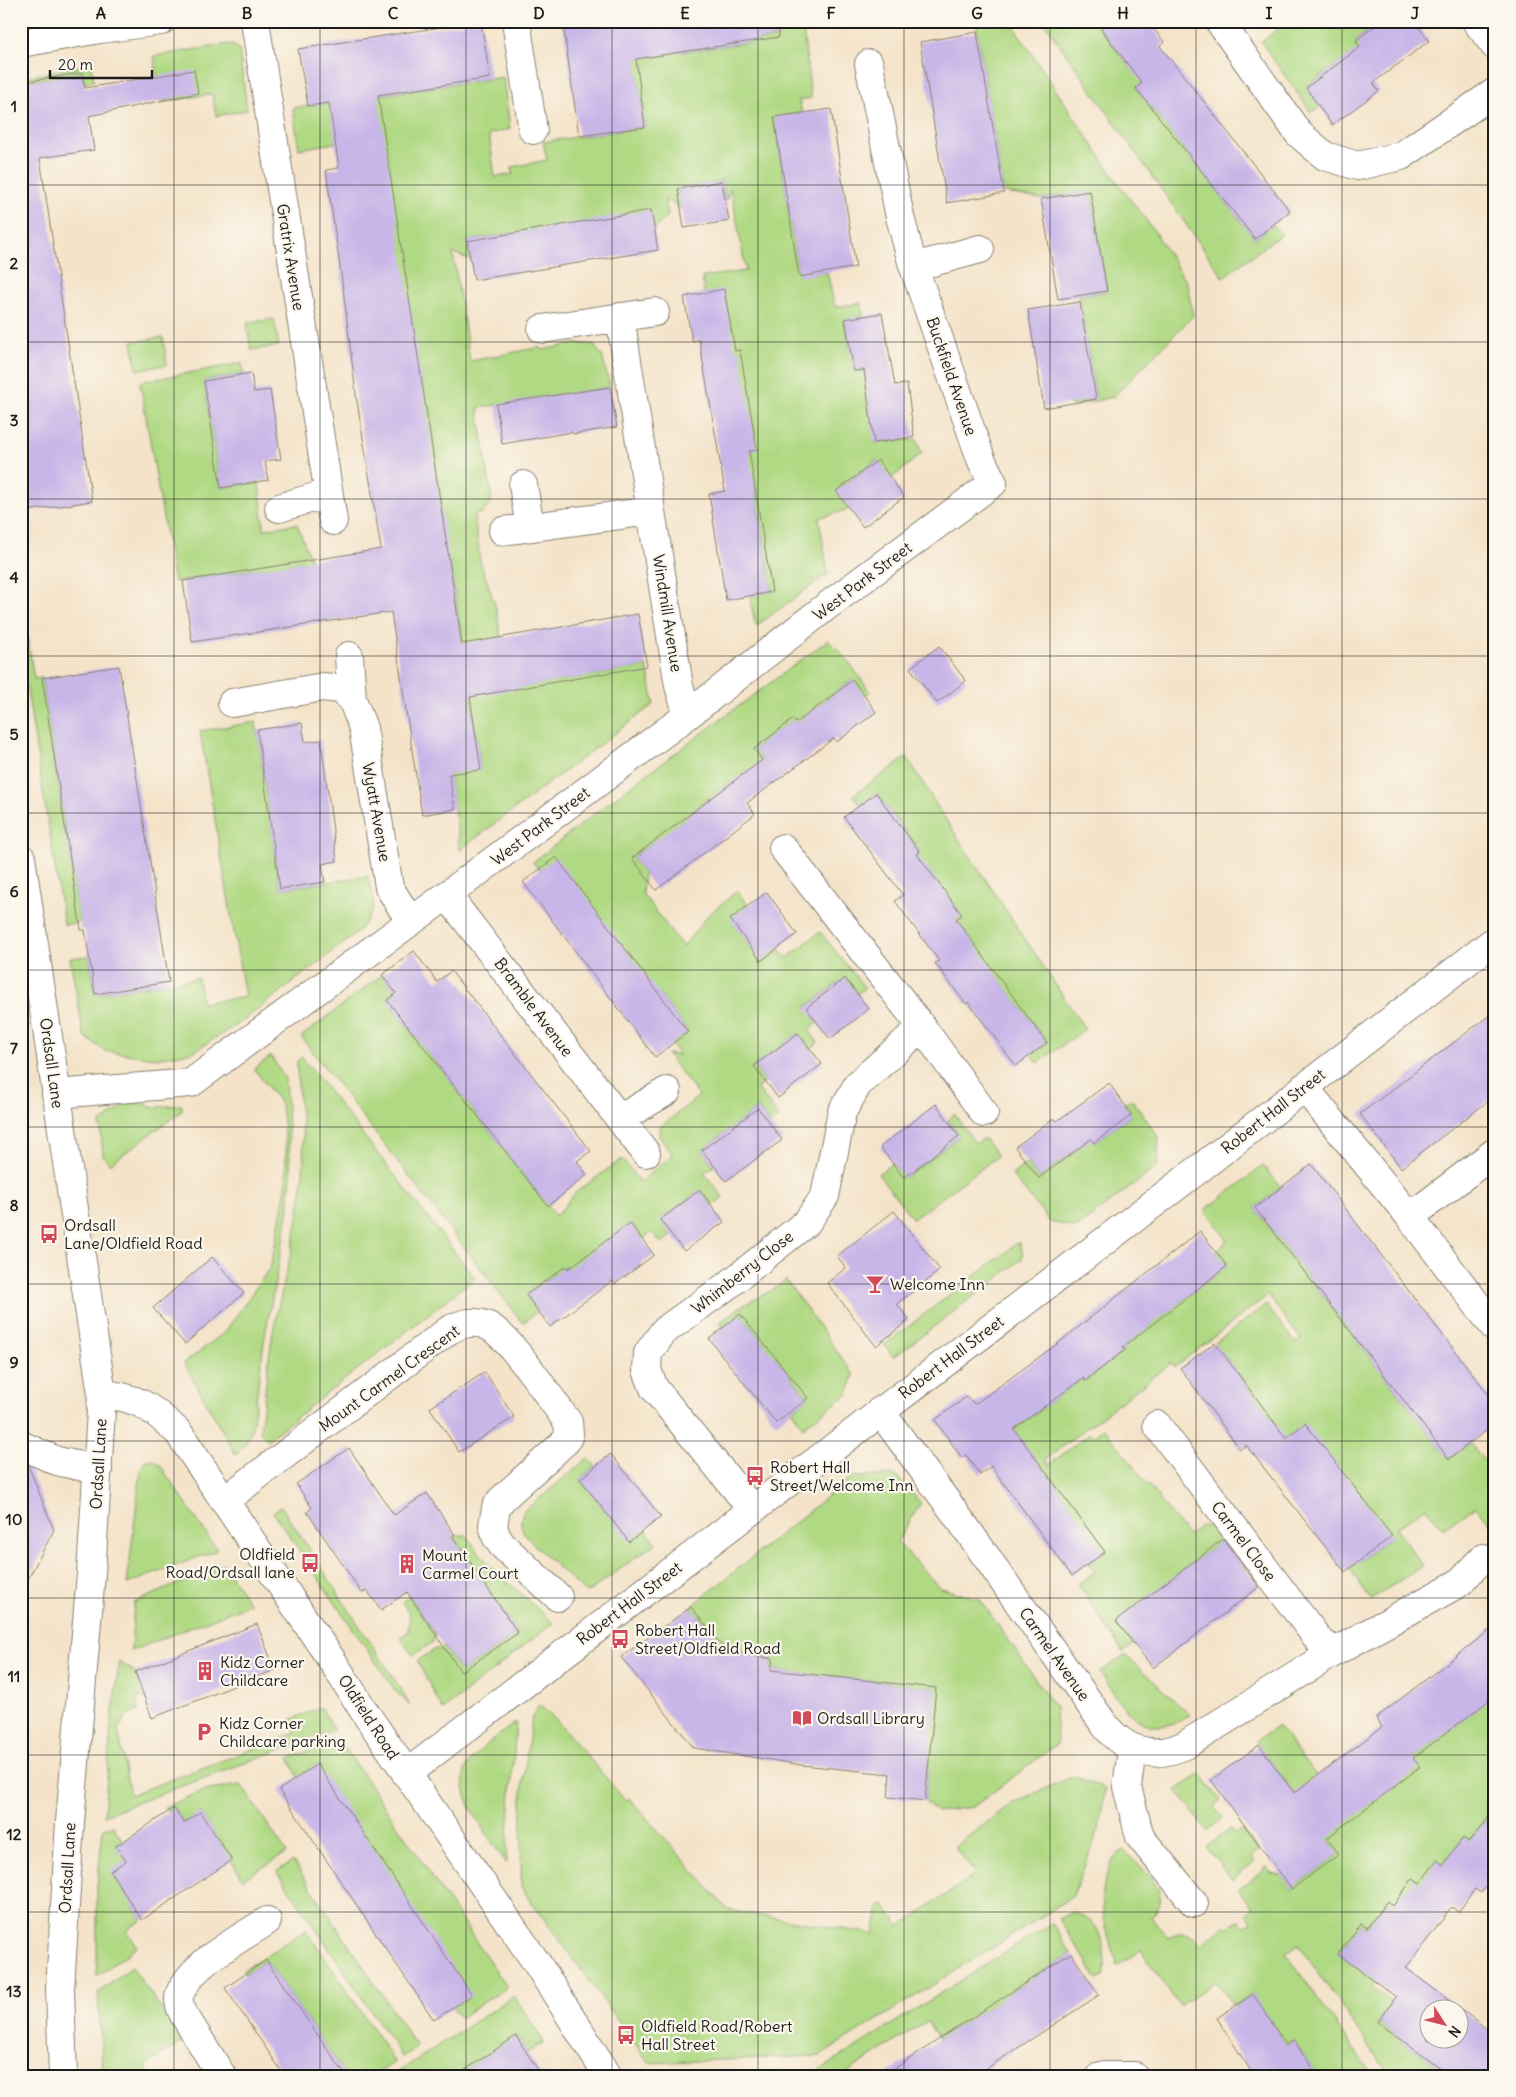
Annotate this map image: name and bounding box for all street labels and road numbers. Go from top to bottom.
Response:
street label: Gratrix Avenue [273,202,309,312]
street label: Buckfield Avenue [922,314,982,438]
street label: West Park Street [809,537,916,625]
street label: Windmill Avenue [649,553,687,673]
street label: Wyatt Avenue [358,761,396,863]
street label: West Park Street [487,782,594,870]
street label: Bramble Avenue [490,954,578,1060]
street label: Ordsall Lane [36,1016,68,1110]
street label: Robert Hall Street [1217,1064,1329,1158]
street label: Whimberry Close [687,1226,797,1318]
street label: Robert Hall Street [894,1311,1008,1403]
street label: Mount Carmel Crescent [315,1320,464,1436]
street label: Ordsall Lane [86,1418,110,1510]
street label: Carmel Close [1207,1497,1281,1585]
street label: Robert Hall Street [572,1557,686,1649]
street label: Carmel Avenue [1015,1603,1095,1705]
street label: Oldfield Road [334,1671,404,1763]
street label: Ordsall Lane [55,1822,79,1914]

